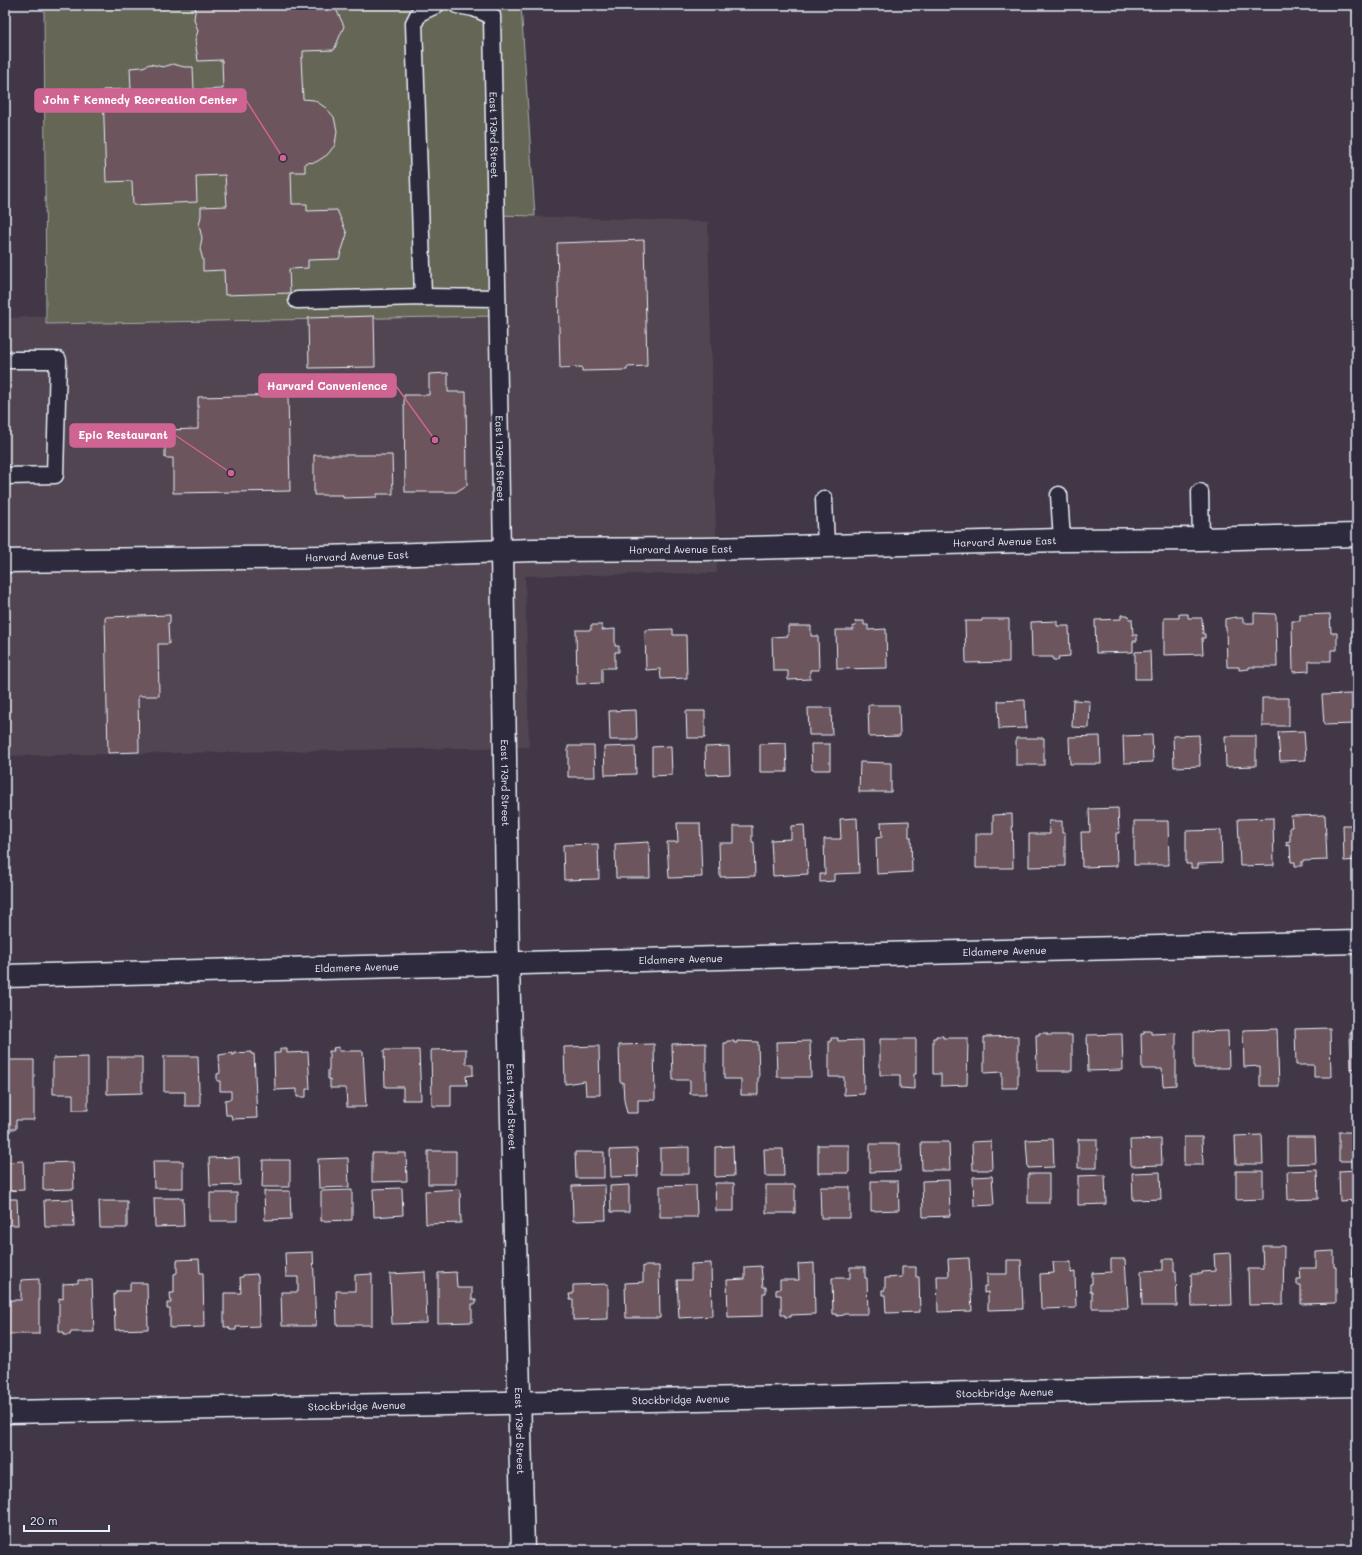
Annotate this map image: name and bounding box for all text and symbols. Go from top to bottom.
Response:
callout: John F Kennedy Recreation Center [35,89,246,112]
street label: East 173rd Street [486,91,502,179]
text: John F Kennedy Recreation Center [42,92,238,107]
callout: Harvard Convenience [259,374,396,397]
text: Harvard Convenience [267,378,388,393]
street label: East 173rd Street [492,415,508,503]
callout: Epic Restaurant [70,424,175,447]
text: Epic Restaurant [78,427,168,442]
street label: Harvard Avenue East [953,533,1057,550]
street label: Harvard Avenue East [629,541,733,556]
street label: Harvard Avenue East [305,547,409,564]
street label: East 173rd Street [498,739,513,826]
street label: Eldamere Avenue [962,943,1047,959]
street label: Eldamere Avenue [639,951,723,967]
street label: Eldamere Avenue [315,959,399,975]
street label: East 173rd Street [504,1063,520,1150]
street label: Stockbridge Avenue [956,1384,1054,1401]
street label: East 173rd Street [512,1387,528,1474]
street label: Stockbridge Avenue [632,1391,730,1407]
street label: Stockbridge Avenue [308,1398,406,1413]
scale bar [24,1507,109,1533]
text: 20 m [30,1512,58,1528]

